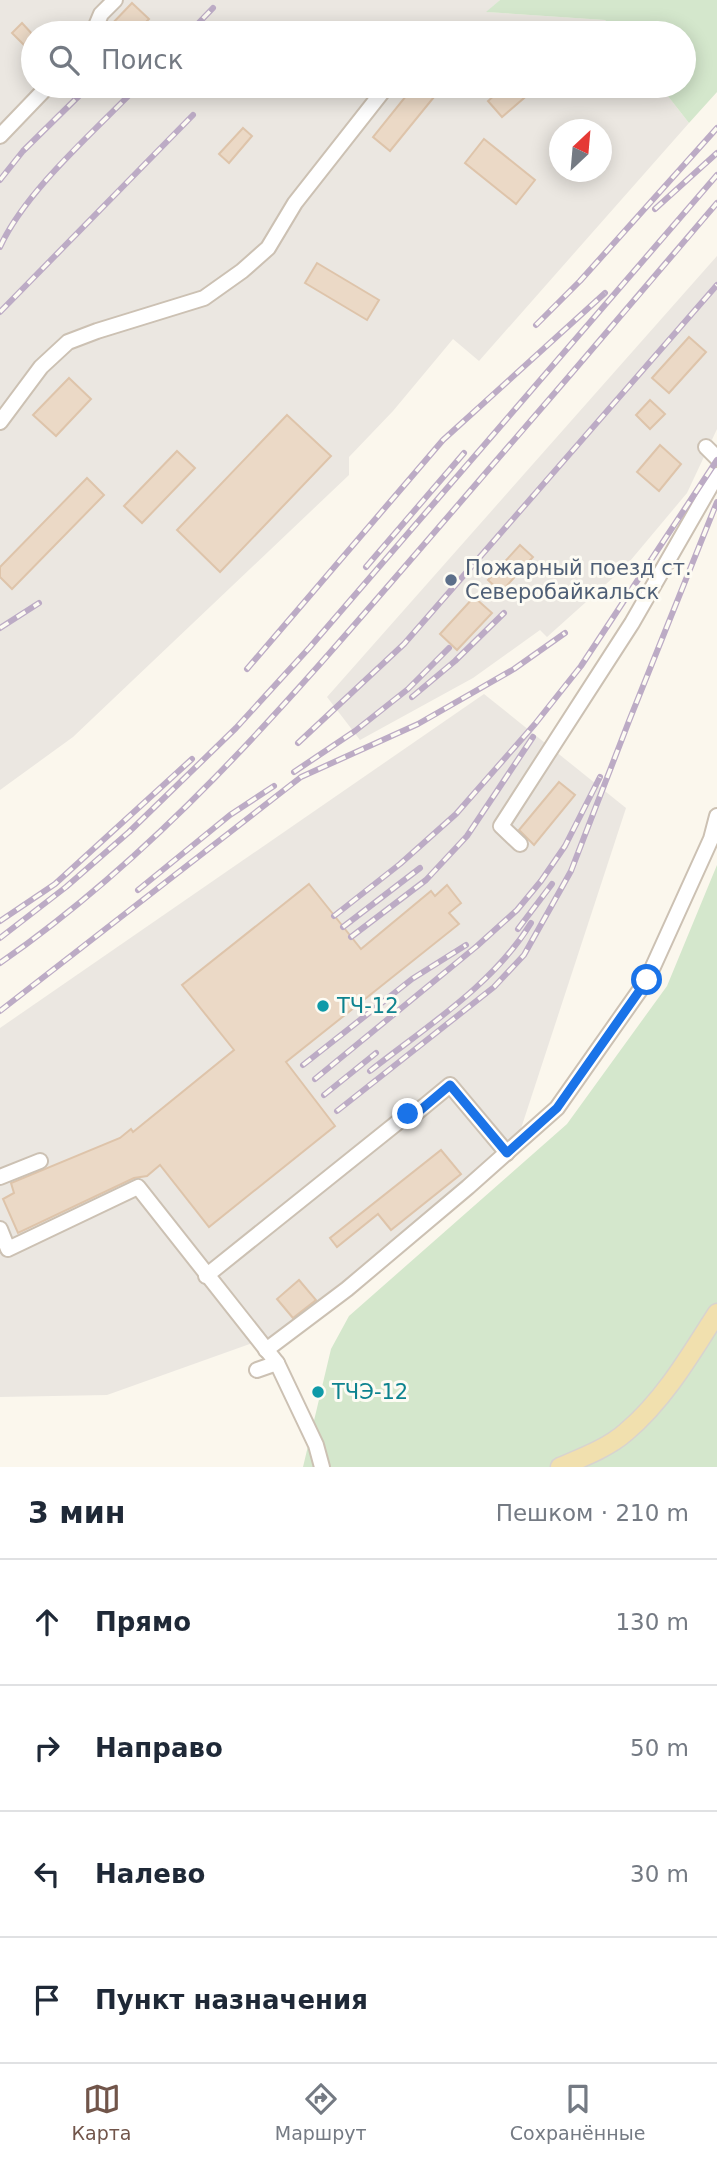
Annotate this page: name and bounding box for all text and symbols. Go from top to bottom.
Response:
search box [21,21,696,98]
icon: search [45,41,83,79]
text: Поиск [101,45,183,75]
north arrow [549,119,612,182]
place label: Пожарный поезд ст. Северобайкальск [465,556,692,604]
marker: Пожарный поезд ст. Северобайкальск [443,572,459,588]
route start [631,964,662,995]
place label: ТЧ-12 [336,994,399,1018]
marker: ТЧ-12 [315,998,331,1014]
route end [392,1098,423,1129]
place label: ТЧЭ-12 [331,1380,408,1404]
marker: ТЧЭ-12 [310,1384,326,1400]
text: 3 мин [28,1495,126,1530]
text: Пешком · 210 m [496,1500,689,1526]
icon: ahead [28,1603,66,1641]
text: Прямо [95,1607,191,1637]
text: 130 m [615,1609,689,1635]
icon: right [28,1729,66,1767]
text: Направо [95,1733,223,1763]
text: 50 m [630,1735,689,1761]
icon: left [28,1855,66,1893]
text: Налево [95,1859,205,1889]
text: 30 m [630,1861,689,1887]
icon: arrive [28,1981,66,2019]
text: Пункт назначения [95,1985,368,2015]
tab: Карта [72,2080,132,2144]
tab: Маршрут [275,2080,367,2144]
tab: Сохранённые [510,2080,645,2144]

